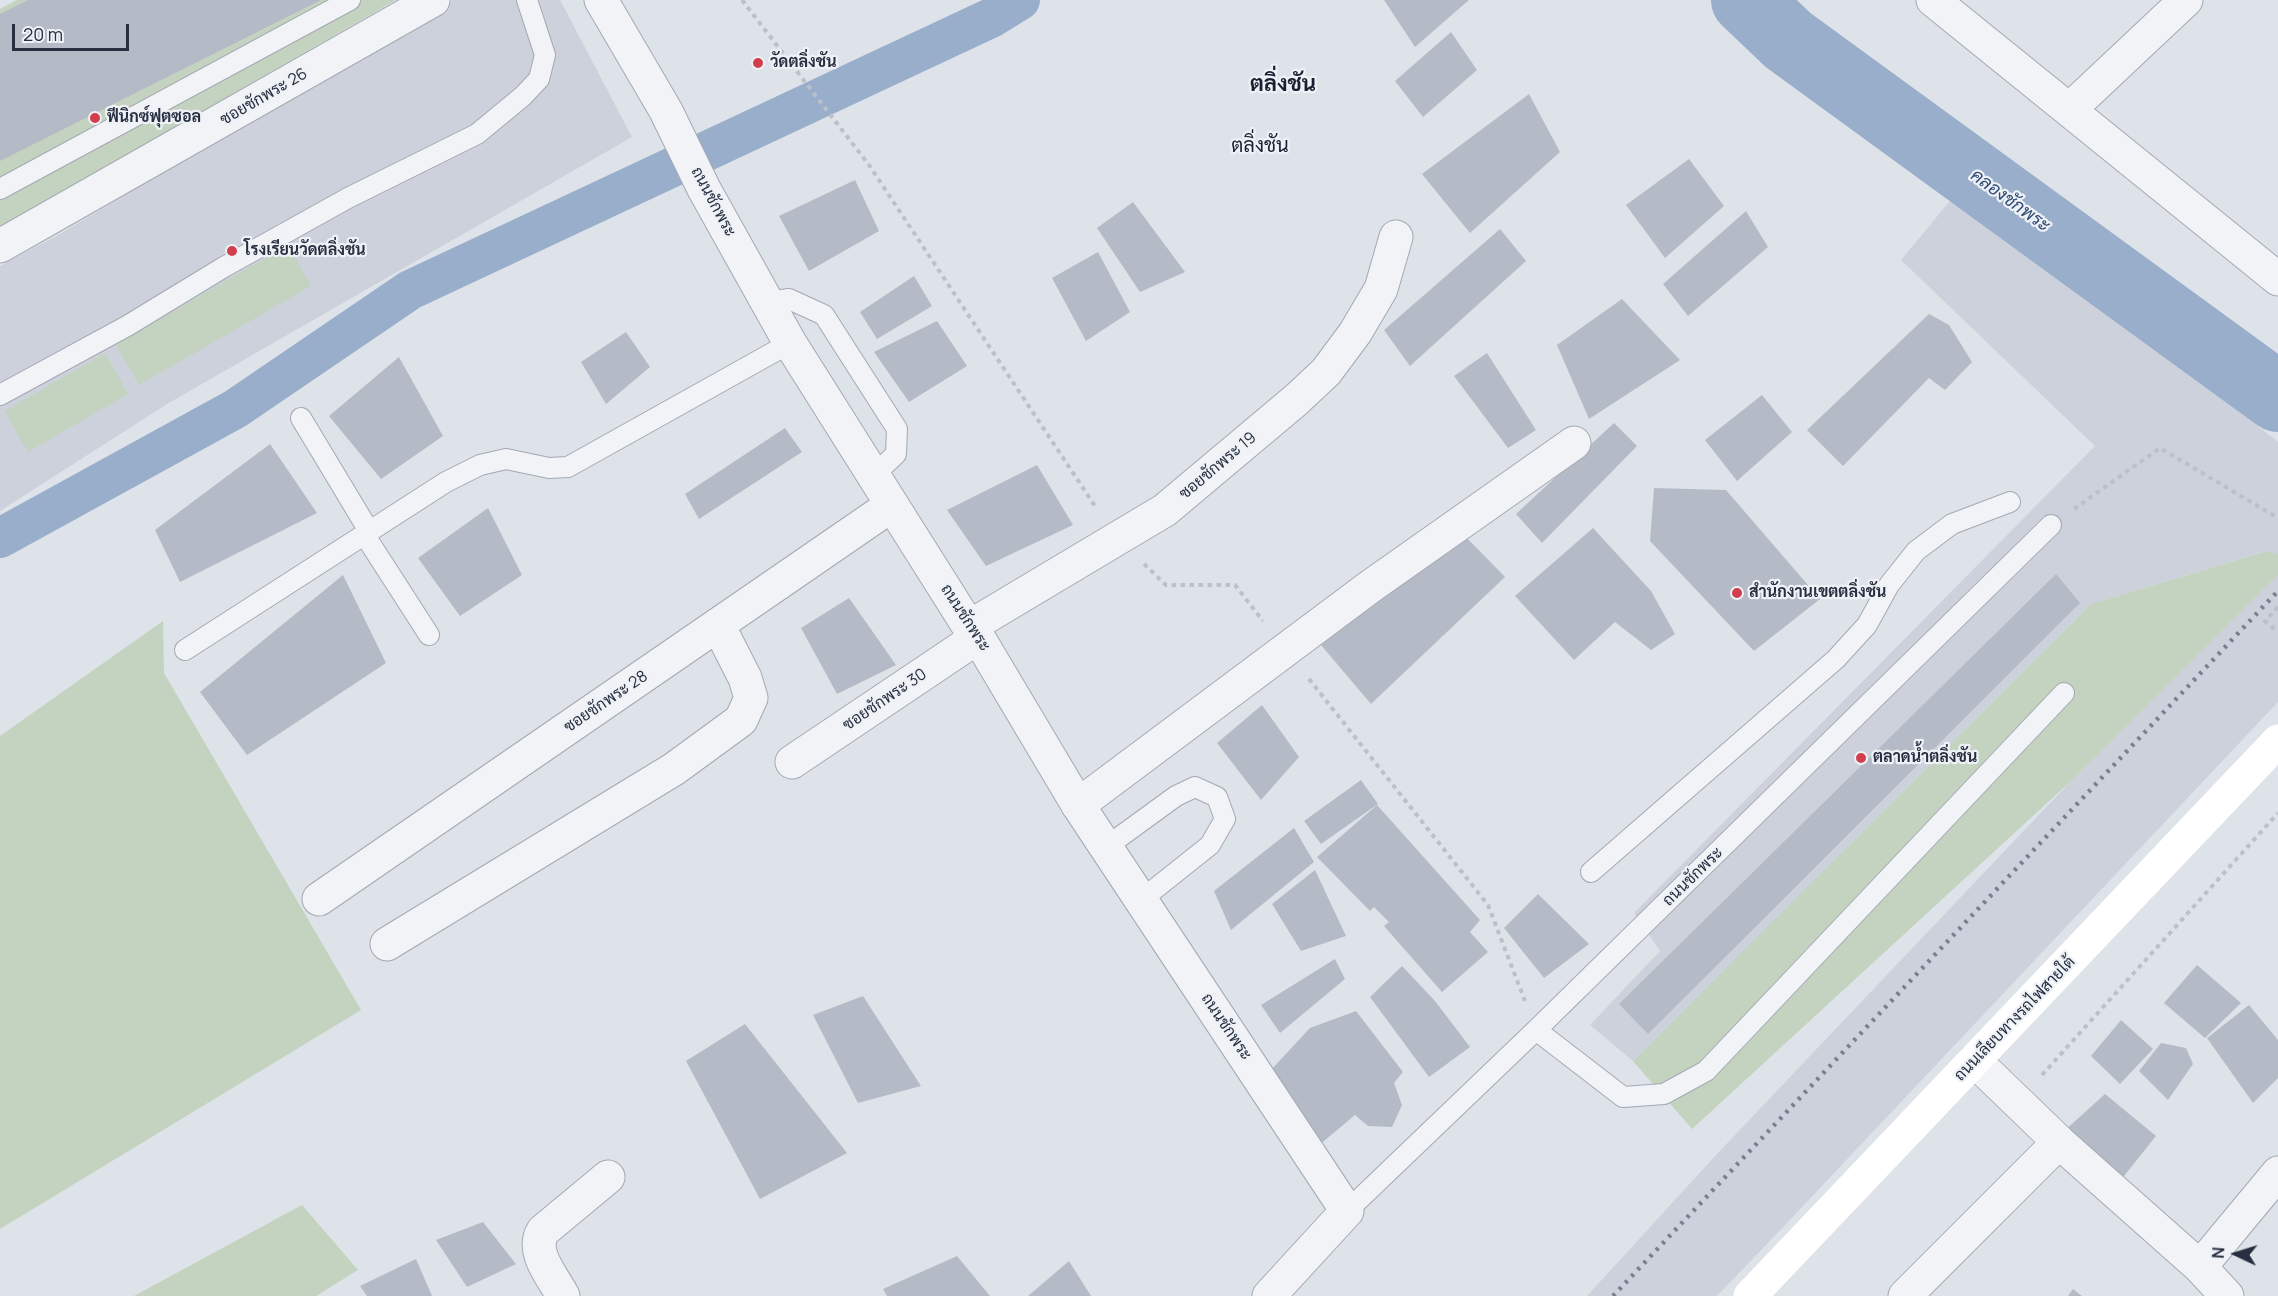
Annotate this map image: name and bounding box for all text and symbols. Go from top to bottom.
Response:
scale bar [15,12,132,50]
text: 20 m [23,22,63,46]
place label: วัดตลิ่งชัน [770,53,837,73]
marker: วัดตลิ่งชัน [751,56,765,70]
street label: ซอยชักพระ 26 [217,64,311,130]
district label: ตลิ่งชัน [1250,72,1316,98]
place label: ฟีนิกซ์ฟุตซอล [107,108,201,128]
marker: ฟีนิกซ์ฟุตซอล [88,111,102,125]
district label: ตลิ่งชัน [1231,134,1289,158]
street label: ถนนชักพระ [687,164,739,240]
water label: คลองชักพระ [1966,165,2054,237]
place label: โรงเรียนวัดตลิ่งชัน [244,241,366,261]
marker: โรงเรียนวัดตลิ่งชัน [225,244,239,258]
street label: ซอยชักพระ 19 [1176,428,1260,504]
street label: ถนนชักพระ [936,581,994,655]
place label: สำนักงานเขตตลิ่งชัน [1749,583,1887,603]
marker: สำนักงานเขตตลิ่งชัน [1730,586,1744,600]
street label: ซอยชักพระ 30 [839,665,931,735]
street label: ซอยชักพระ 28 [561,667,651,737]
place label: ตลาดน้ำตลิ่งชัน [1873,748,1977,768]
marker: ตลาดน้ำตลิ่งชัน [1854,751,1868,765]
street label: ถนนชักพระ [1659,844,1727,910]
street label: ถนนเลียบทางรถไฟสายใต้ [1951,953,2079,1085]
street label: ถนนชักพระ [1197,990,1255,1064]
north arrow [2206,1224,2266,1284]
text: N [2207,1246,2229,1259]

